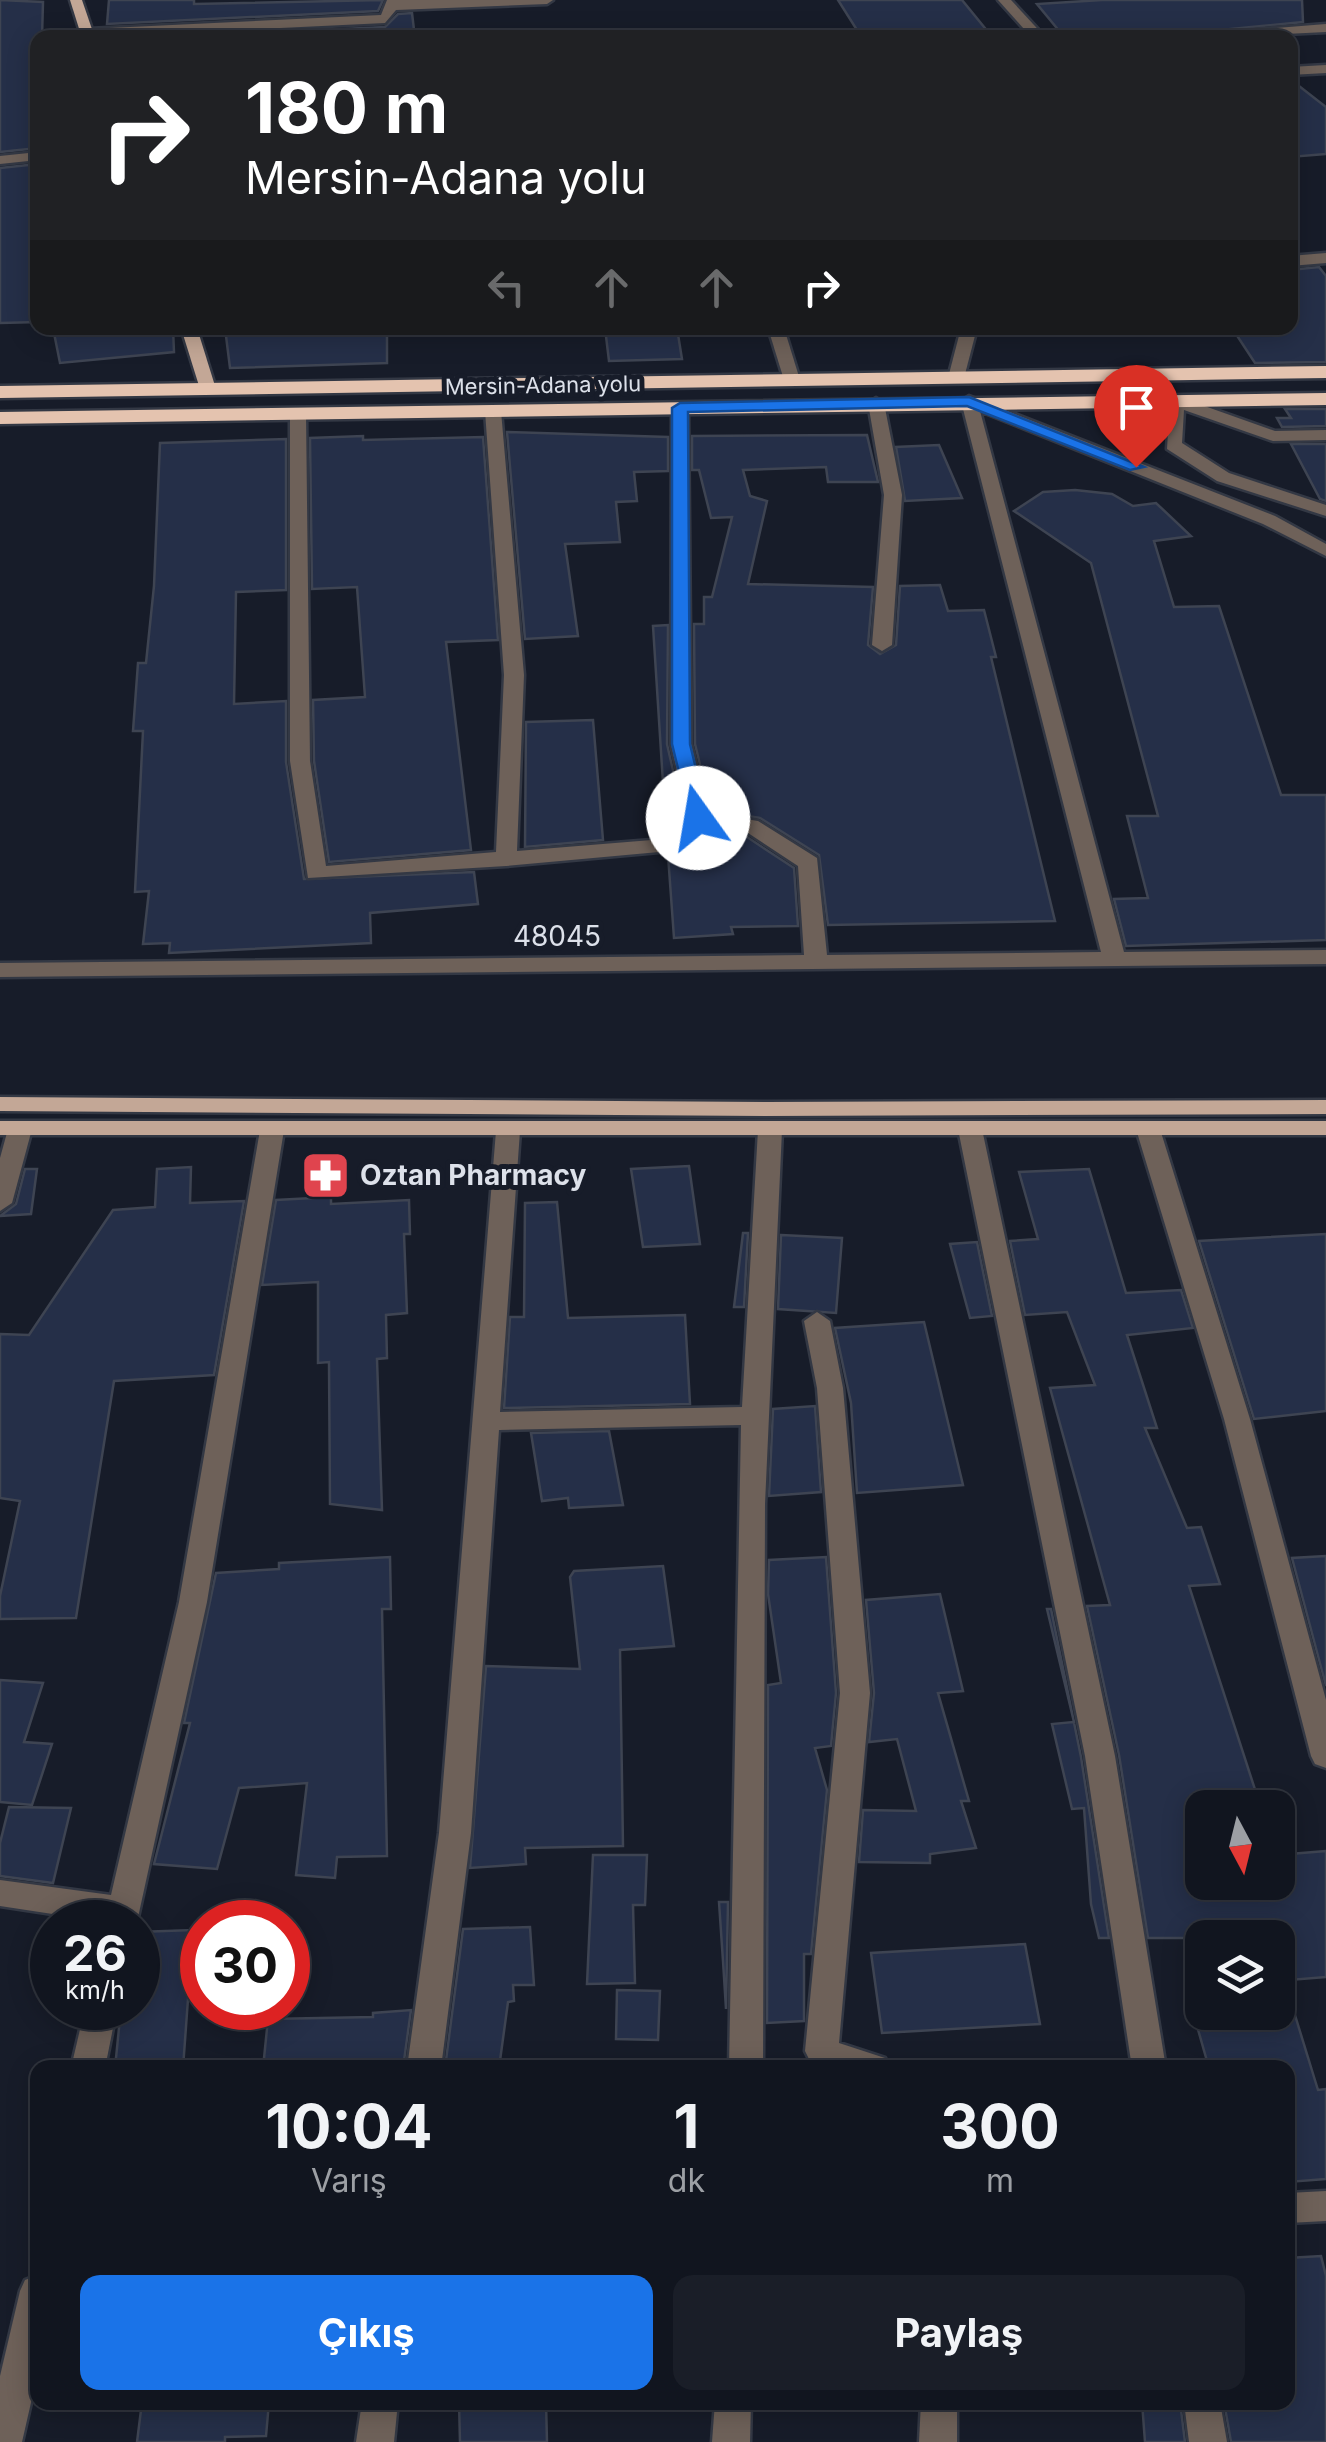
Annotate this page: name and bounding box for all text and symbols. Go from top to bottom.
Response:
text: 180 m [245,65,448,150]
icon: right [80,70,210,200]
text: Mersin-Adana yolu [245,150,647,205]
icon: left [479,260,534,315]
icon: ahead [584,260,639,315]
icon: ahead [689,260,744,315]
icon: right [794,260,849,315]
pin [1094,365,1179,468]
street label: Mersin-Adana yolu [445,370,641,400]
icon: arrive [1109,380,1164,435]
position arrow [646,766,750,870]
street label: 48045 [513,919,601,953]
pharmacy icon: Oztan Pharmacy [299,1149,351,1201]
place label: Oztan Pharmacy [360,1158,587,1192]
north arrow [1185,1790,1295,1900]
map controls [1185,1790,1295,2030]
speed limit sign: 30 [180,1900,310,2030]
button: layers [1185,1920,1295,2030]
text: 26 [63,1923,127,1983]
text: km/h [65,1975,125,2005]
text: 10:04 [265,2090,433,2162]
text: 1 [673,2090,699,2162]
text: 300 [940,2090,1060,2162]
text: Varış [311,2161,387,2200]
text: dk [668,2161,705,2200]
text: m [986,2161,1014,2200]
button: Çıkış [80,2275,653,2390]
button: Paylaş [673,2275,1245,2390]

